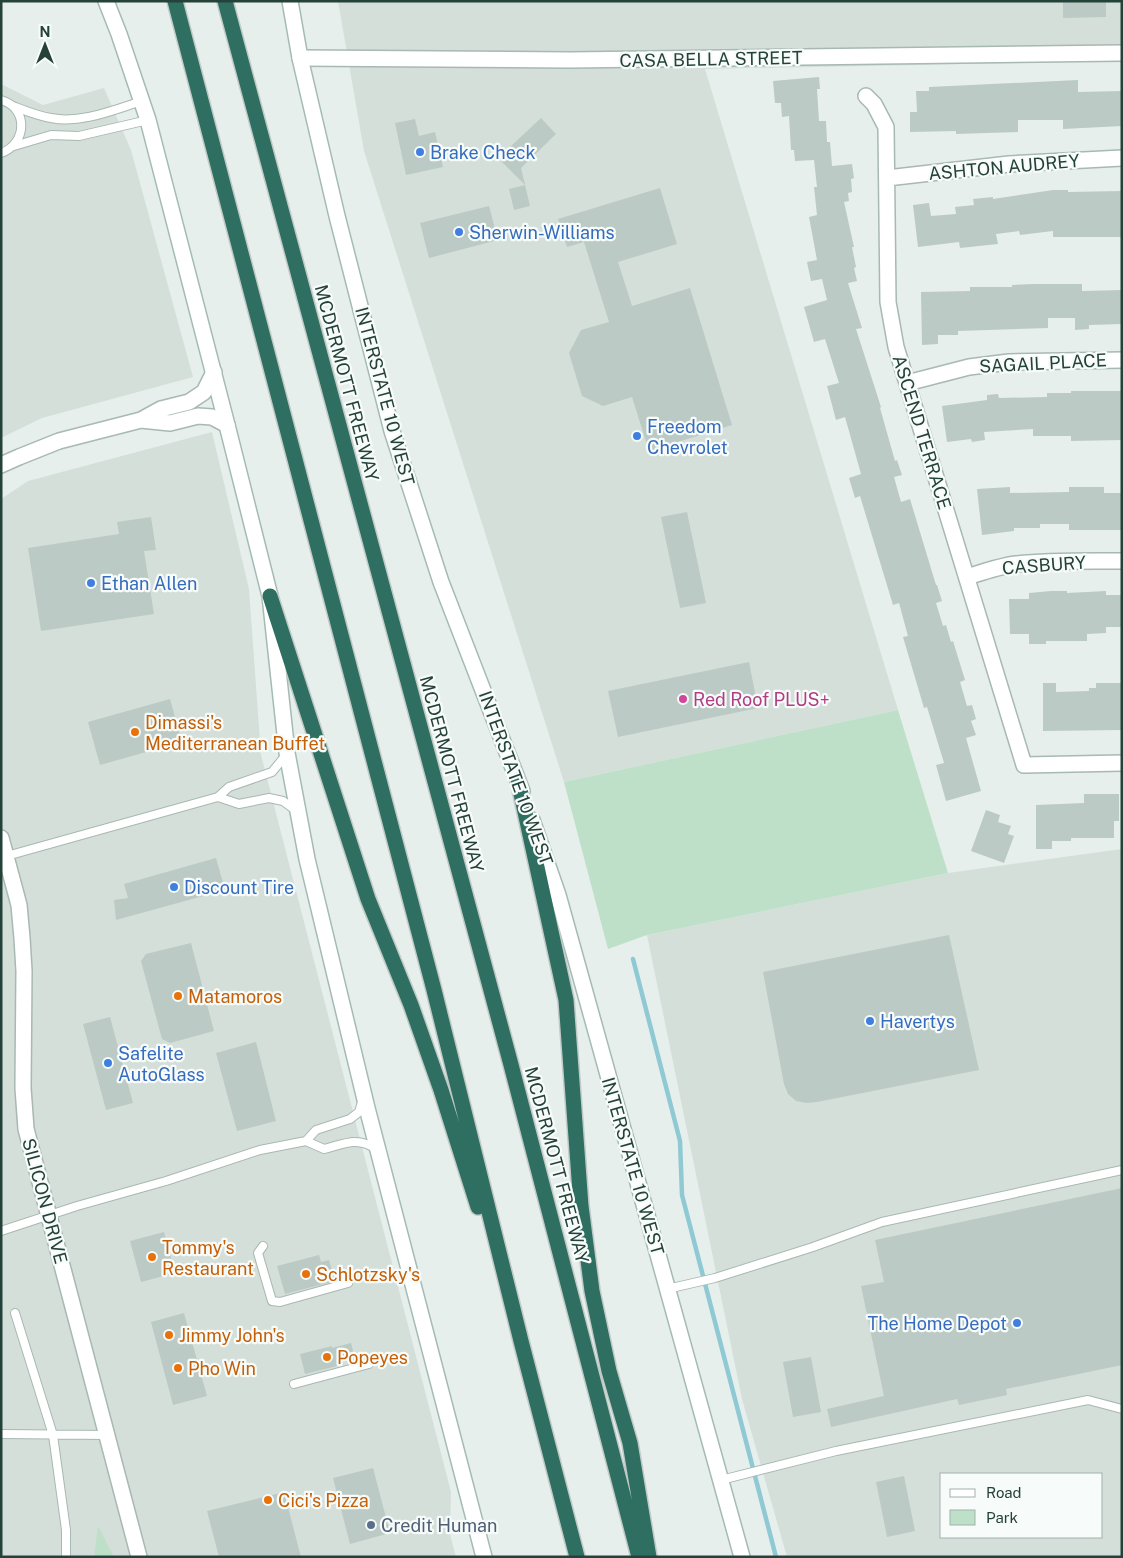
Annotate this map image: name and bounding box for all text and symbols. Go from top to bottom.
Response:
north arrow [20,20,70,70]
text: N [40,24,50,40]
street label: CASA BELLA STREET [619,47,803,71]
place label: Brake Check [430,142,536,163]
marker: Brake Check [414,146,426,158]
street label: ASHTON AUDREY [927,150,1081,184]
place label: Sherwin-Williams [469,222,615,243]
marker: Sherwin-Williams [453,226,465,238]
street label: MCDERMOTT FREEWAY [311,282,383,484]
street label: INTERSTATE 10 WEST [351,304,419,488]
street label: SAGAIL PLACE [979,349,1107,377]
street label: ASCEND TERRACE [888,352,956,512]
place label: Freedom Chevrolet [647,416,728,458]
marker: Freedom Chevrolet [631,430,643,442]
street label: CASBURY [1001,552,1087,578]
place label: Ethan Allen [101,573,197,594]
marker: Ethan Allen [85,577,97,589]
street label: MCDERMOTT FREEWAY [416,673,488,875]
street label: INTERSTATE 10 WEST [475,688,557,868]
place label: Red Roof PLUS+ [693,689,830,710]
marker: Red Roof PLUS+ [677,693,689,705]
place label: Dimassi's Mediterranean Buffet [145,712,325,754]
marker: Dimassi's Mediterranean Buffet [129,726,141,738]
place label: Discount Tire [184,877,294,898]
marker: Discount Tire [168,881,180,893]
place label: Matamoros [188,986,282,1007]
marker: Matamoros [172,990,184,1002]
place label: Havertys [880,1011,955,1032]
marker: Havertys [864,1015,876,1027]
place label: Safelite AutoGlass [118,1043,205,1085]
marker: Safelite AutoGlass [102,1057,114,1069]
street label: MCDERMOTT FREEWAY [521,1064,593,1266]
street label: INTERSTATE 10 WEST [598,1075,669,1258]
street label: SILICON DRIVE [18,1136,72,1266]
place label: Tommy's Restaurant [162,1237,254,1279]
marker: Tommy's Restaurant [146,1251,158,1263]
place label: Schlotzsky's [316,1264,420,1285]
marker: Schlotzsky's [300,1268,312,1280]
place label: The Home Depot [867,1313,1007,1334]
marker: The Home Depot [1011,1317,1023,1329]
place label: Jimmy John's [179,1325,285,1346]
marker: Jimmy John's [163,1329,175,1341]
place label: Popeyes [337,1347,408,1368]
marker: Popeyes [321,1351,333,1363]
place label: Pho Win [188,1358,256,1379]
marker: Pho Win [172,1362,184,1374]
legend [940,1473,1103,1538]
text: Road [986,1484,1022,1501]
place label: Cici's Pizza [278,1490,369,1511]
marker: Cici's Pizza [262,1494,274,1506]
text: Park [986,1509,1018,1526]
place label: Credit Human [381,1515,497,1536]
marker: Credit Human [365,1519,377,1531]

